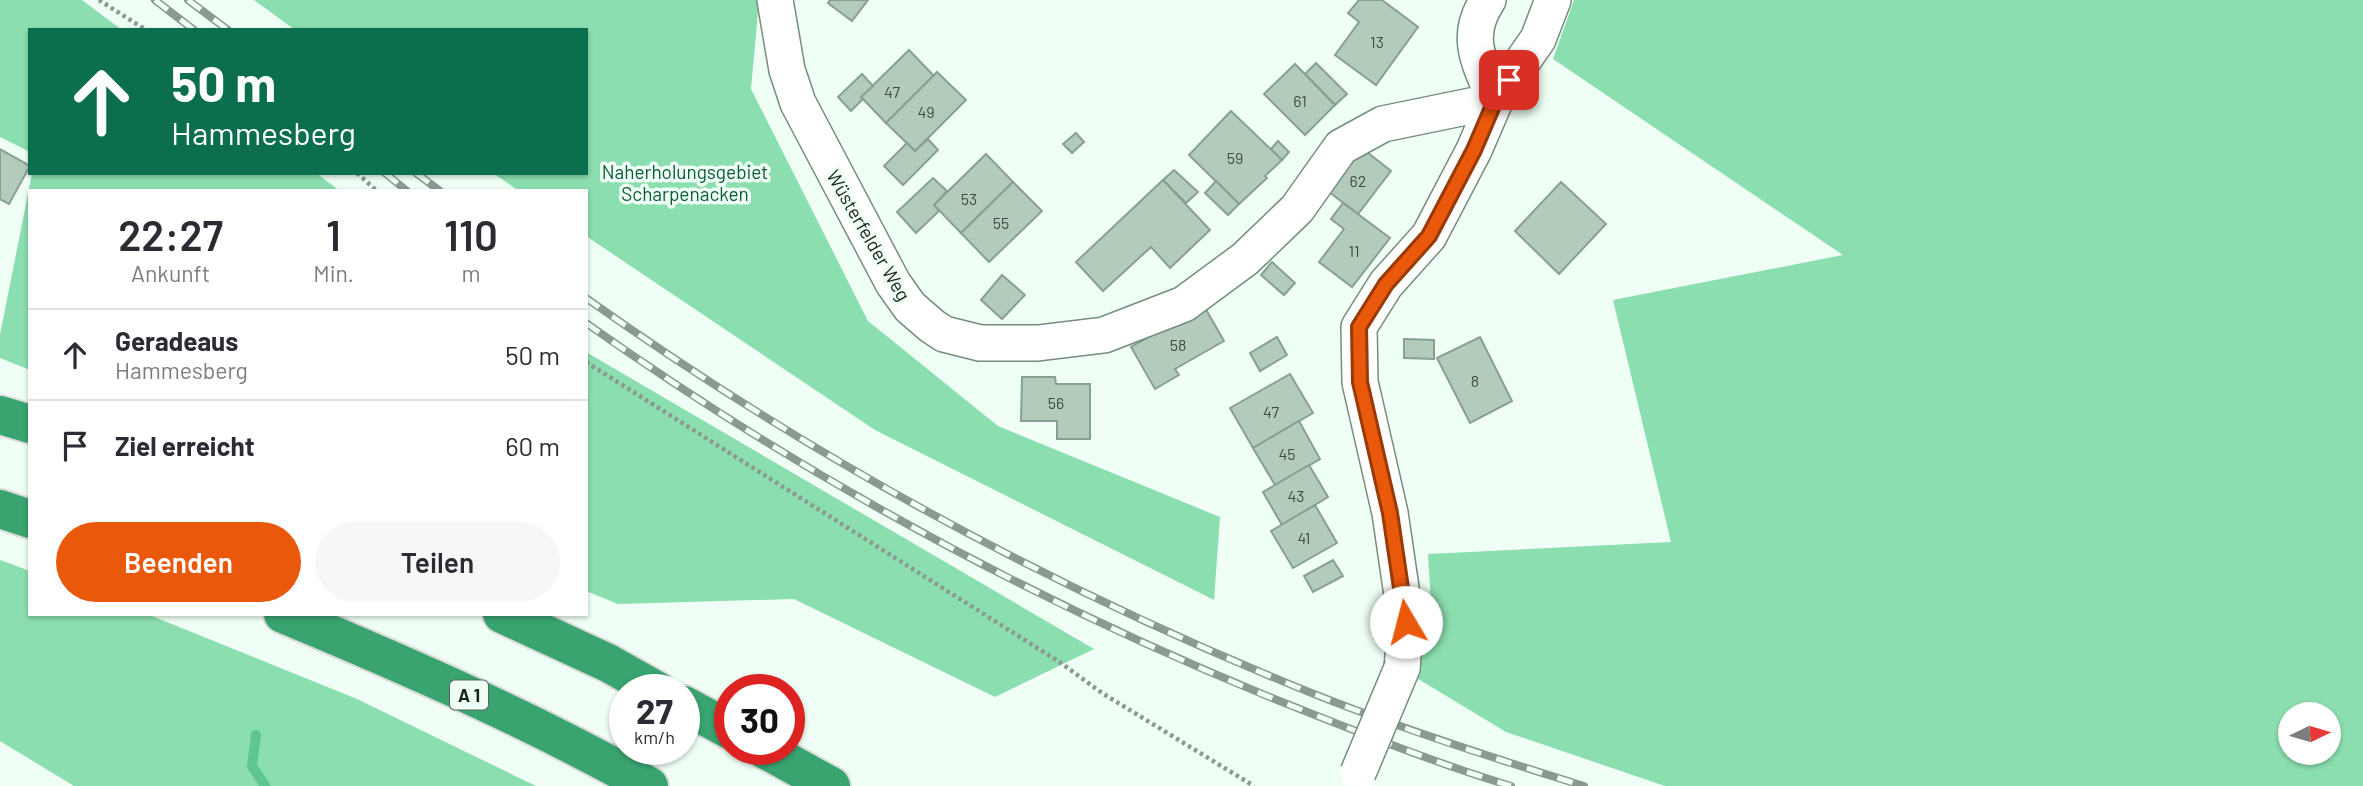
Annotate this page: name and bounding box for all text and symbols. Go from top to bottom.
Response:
house number: 13 [1370,32,1384,51]
pin [1479,50,1539,110]
text: 50 m [171,53,276,112]
icon: ahead [56,56,147,147]
icon: arrive [1490,61,1528,99]
house number: 47 [884,82,900,101]
house number: 61 [1293,91,1307,110]
house number: 49 [917,102,935,121]
text: Hammesberg [171,113,356,151]
house number: 59 [1227,148,1243,167]
park label: Naherholungsgebiet Scharpenacken [602,160,768,205]
street label: Wüsterfelder Weg [822,165,916,305]
house number: 62 [1350,171,1366,190]
house number: 53 [961,189,977,208]
text: 22:27 [118,209,223,259]
text: 1 [326,209,341,259]
text: 110 [444,209,498,259]
house number: 55 [993,213,1009,232]
house number: 11 [1348,241,1360,260]
text: Ankunft [131,259,210,287]
text: Min. [313,259,354,287]
text: m [461,259,480,287]
text: Geradeaus [115,325,238,356]
house number: 58 [1170,335,1186,354]
icon: ahead [56,336,94,374]
text: 50 m [505,339,560,370]
text: Hammesberg [115,356,248,384]
house number: 8 [1471,371,1479,390]
house number: 56 [1048,393,1064,412]
house number: 47 [1263,402,1279,421]
icon: arrive [56,427,94,465]
text: Ziel erreicht [115,430,255,461]
text: 60 m [505,430,560,461]
house number: 45 [1278,444,1296,463]
house number: 43 [1287,486,1305,505]
button: Beenden [56,522,301,602]
button: Teilen [315,522,560,602]
house number: 41 [1298,528,1310,547]
position arrow [1369,585,1443,659]
speed limit sign: 30 [714,674,805,765]
road number: A 1 [450,680,488,710]
text: 27 [636,689,673,731]
north arrow [2278,702,2342,765]
map controls [2278,702,2341,765]
text: km/h [634,726,675,748]

